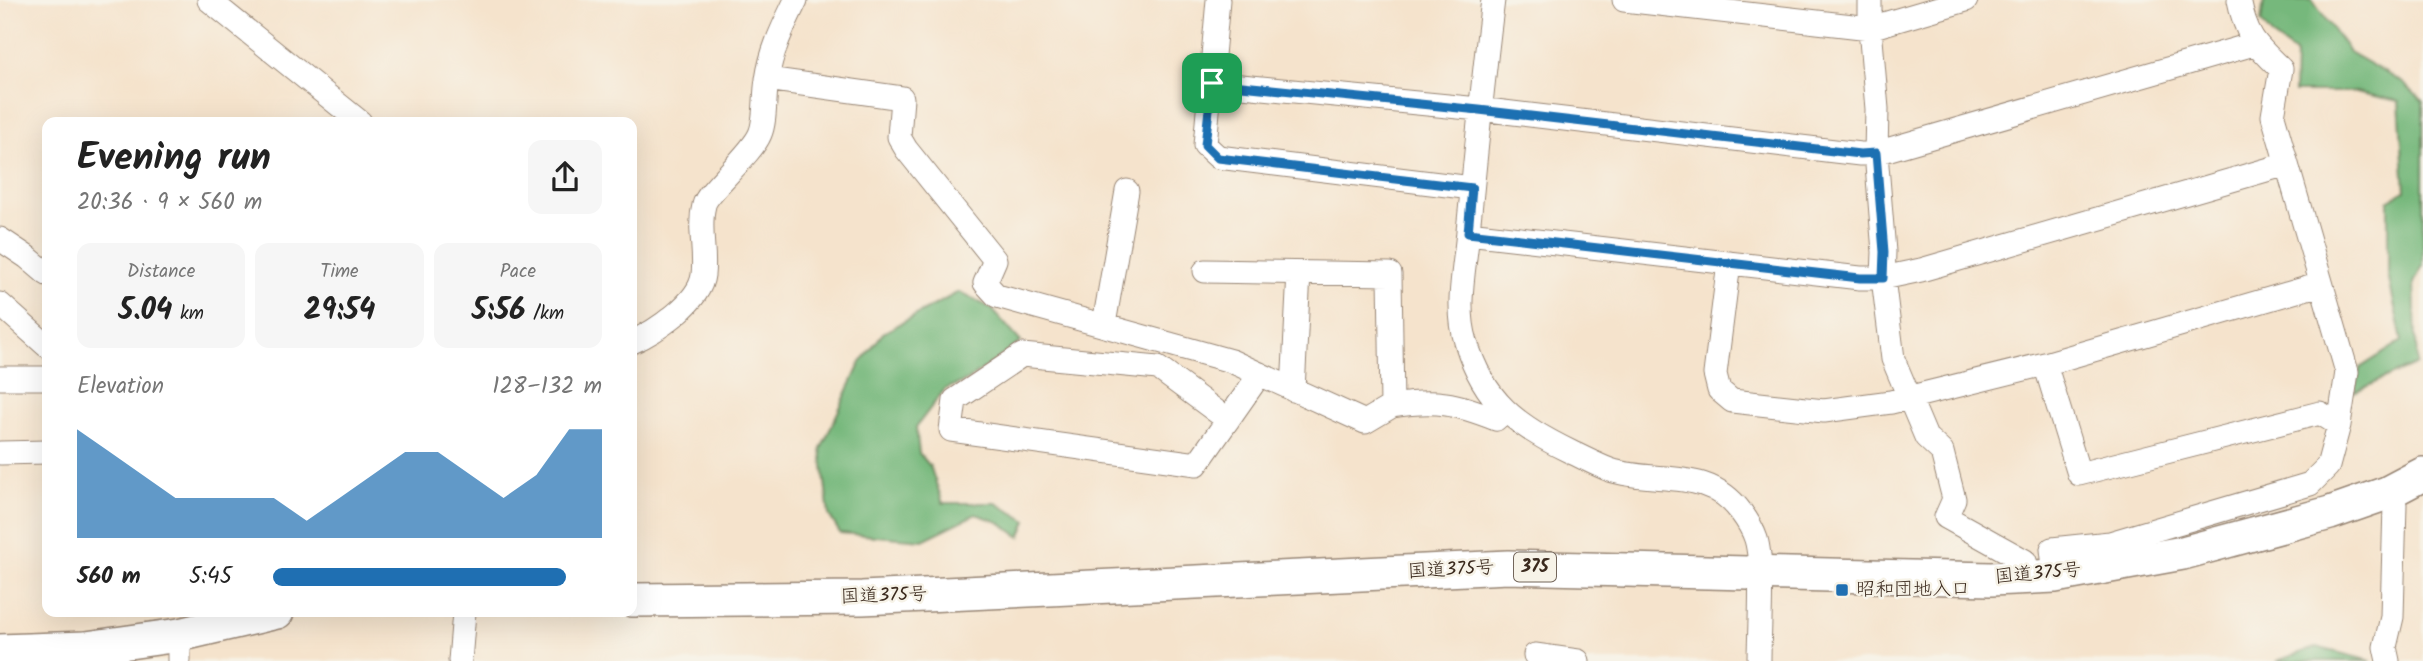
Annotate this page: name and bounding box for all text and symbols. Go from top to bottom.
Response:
pin [1182,53,1242,113]
icon: arrive [1193,64,1231,102]
text: Evening run [77,129,271,189]
button: share [528,140,602,214]
text: 20:36 · 9 × 560 m [77,185,262,221]
text: Distance [127,257,195,287]
text: Time [320,257,359,287]
text: Pace [500,257,536,287]
text: 5.04 [118,287,172,335]
text: 29:54 [304,287,375,335]
text: 5:56 [472,287,526,335]
text: km [172,299,204,329]
text: /km [526,299,564,329]
text: Elevation [77,369,164,405]
text: 128–132 m [492,369,602,405]
road number: 375 [1514,552,1556,582]
street label: 国道375号 [1407,553,1495,587]
street label: 国道375号 [1993,555,2083,593]
text: 560 m [77,559,141,595]
text: 5:45 [189,559,232,595]
place label: 昭和団地入口 [1856,575,1970,605]
street label: 国道375号 [840,579,928,613]
marker: 昭和団地入口 [1834,582,1850,598]

